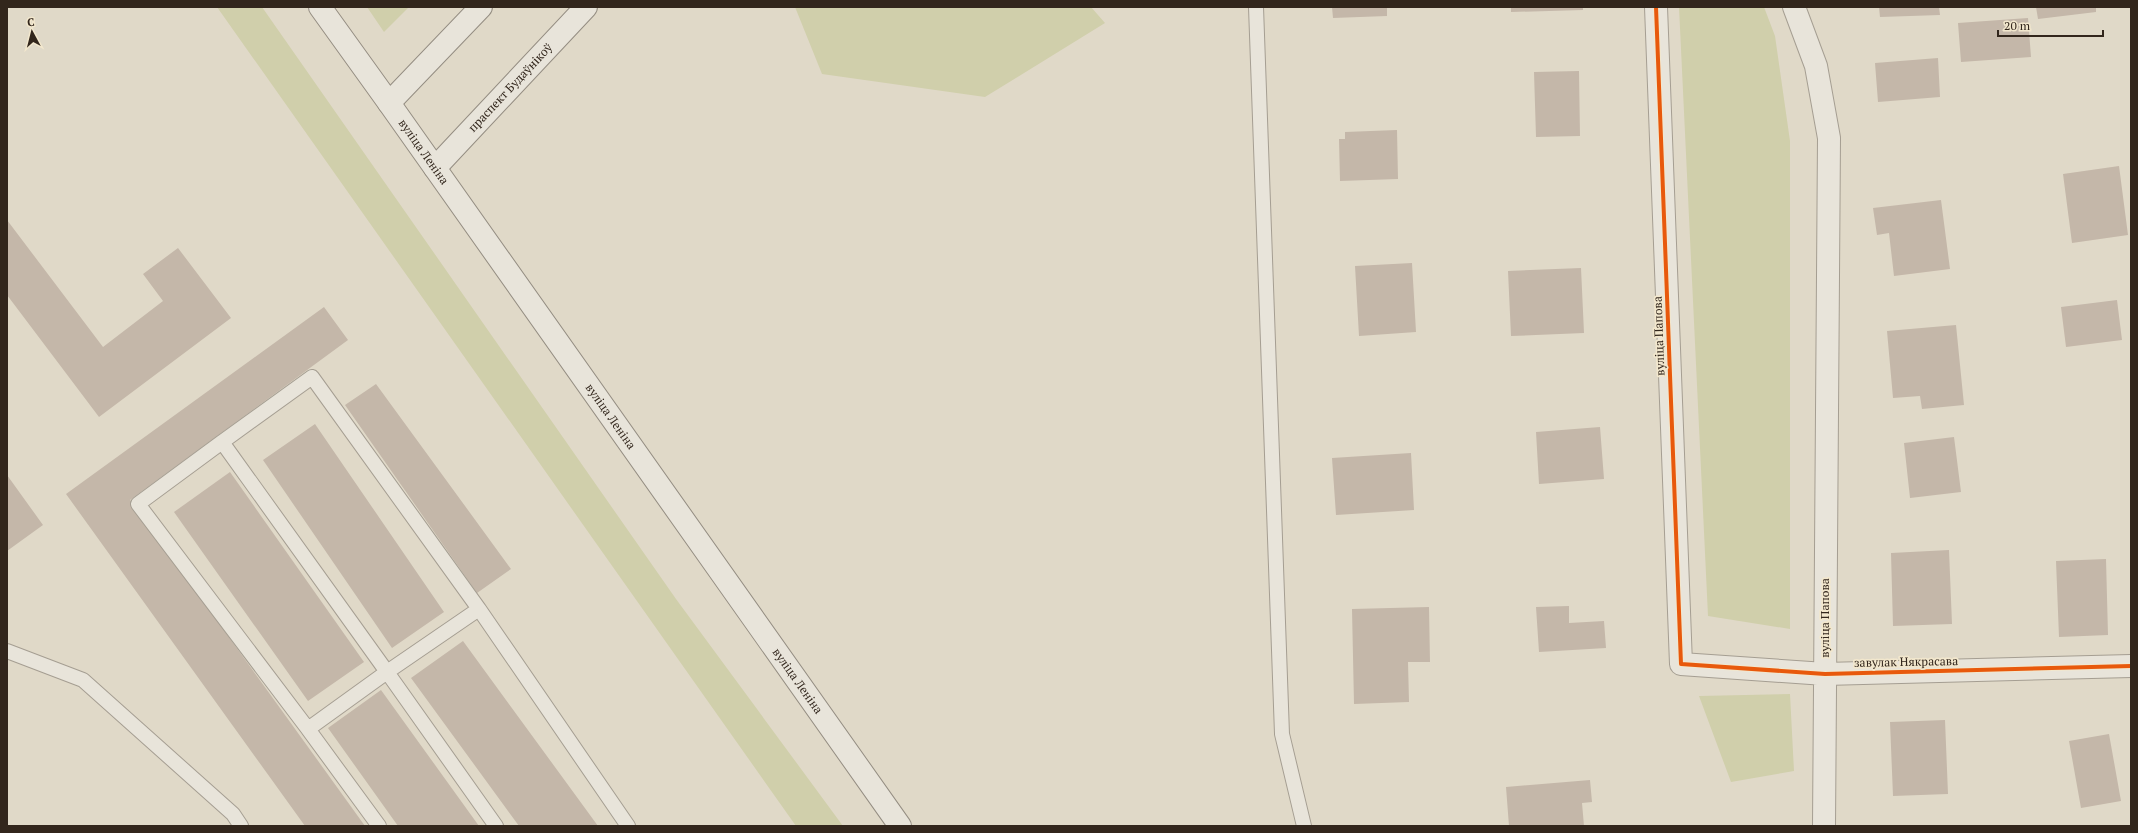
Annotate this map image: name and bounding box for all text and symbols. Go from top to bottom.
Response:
north arrow [12,12,52,52]
scale bar [1998,12,2103,38]
text: С [26,15,35,29]
text: 20 m [2004,18,2031,33]
street label: праспект Будаўнікоў [465,39,556,135]
street label: вуліца Леніна [396,116,452,187]
street label: вуліца Папова [1650,296,1667,376]
street label: вуліца Леніна [583,380,639,452]
street label: вуліца Папова [1817,578,1832,658]
street label: вуліца Леніна [770,645,826,716]
street label: завулак Някрасава [1854,653,1958,670]

